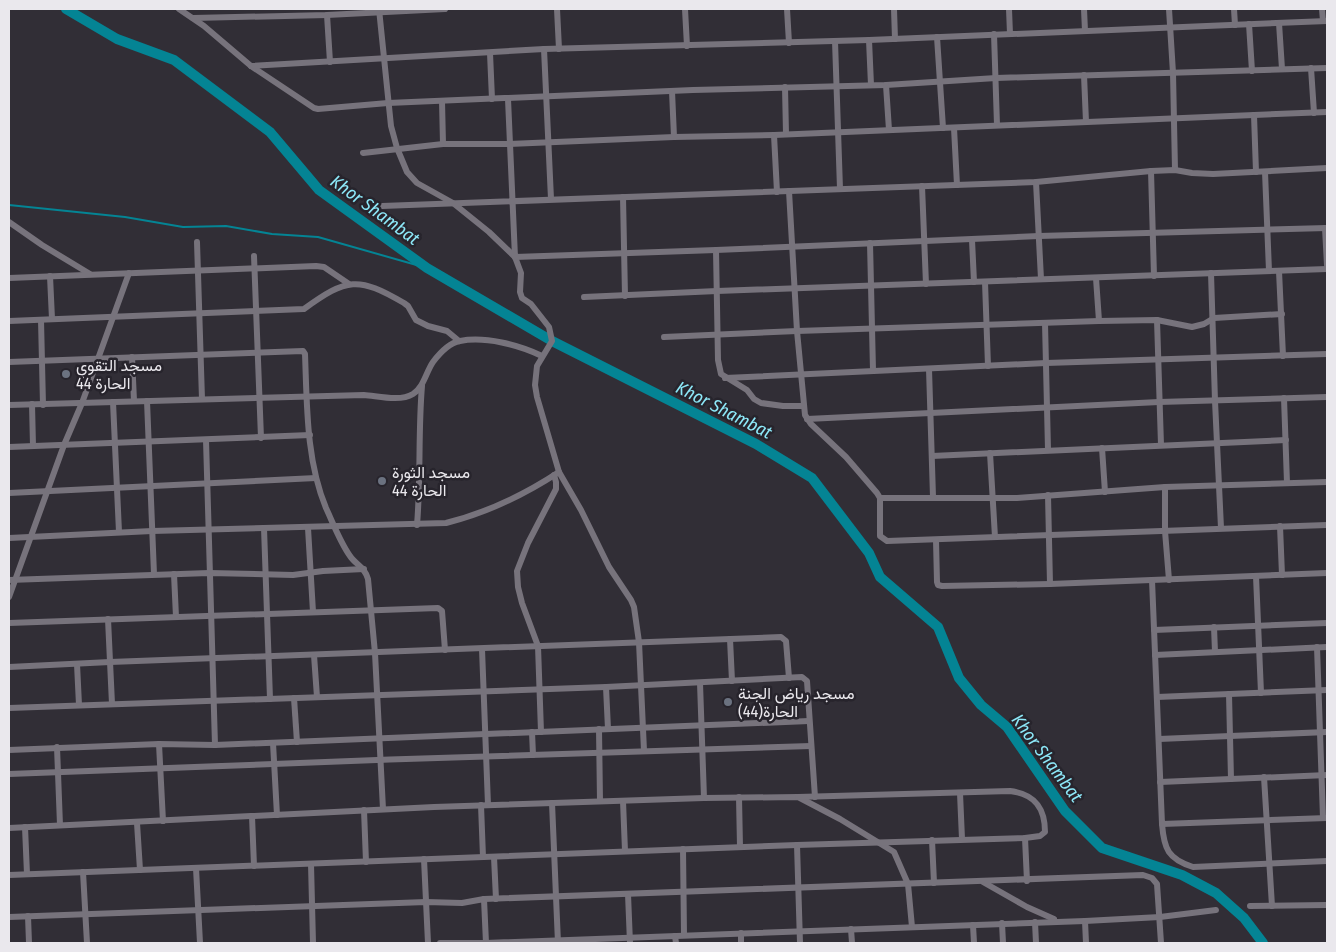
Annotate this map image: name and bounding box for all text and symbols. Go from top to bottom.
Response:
water label: Khor Shambat [326,170,424,250]
place label: مسجد التقوي الحارة 44 [76,356,162,394]
marker: مسجد التقوي الحارة 44 [60,368,72,380]
water label: Khor Shambat [672,376,776,444]
place label: مسجد الثورة الحارة 44 [392,463,470,501]
marker: مسجد الثورة الحارة 44 [376,475,388,487]
place label: مسجد رياض الجنة الحارة(44) [738,684,855,722]
marker: مسجد رياض الجنة الحارة(44) [722,696,734,708]
water label: Khor Shambat [1007,710,1087,807]

